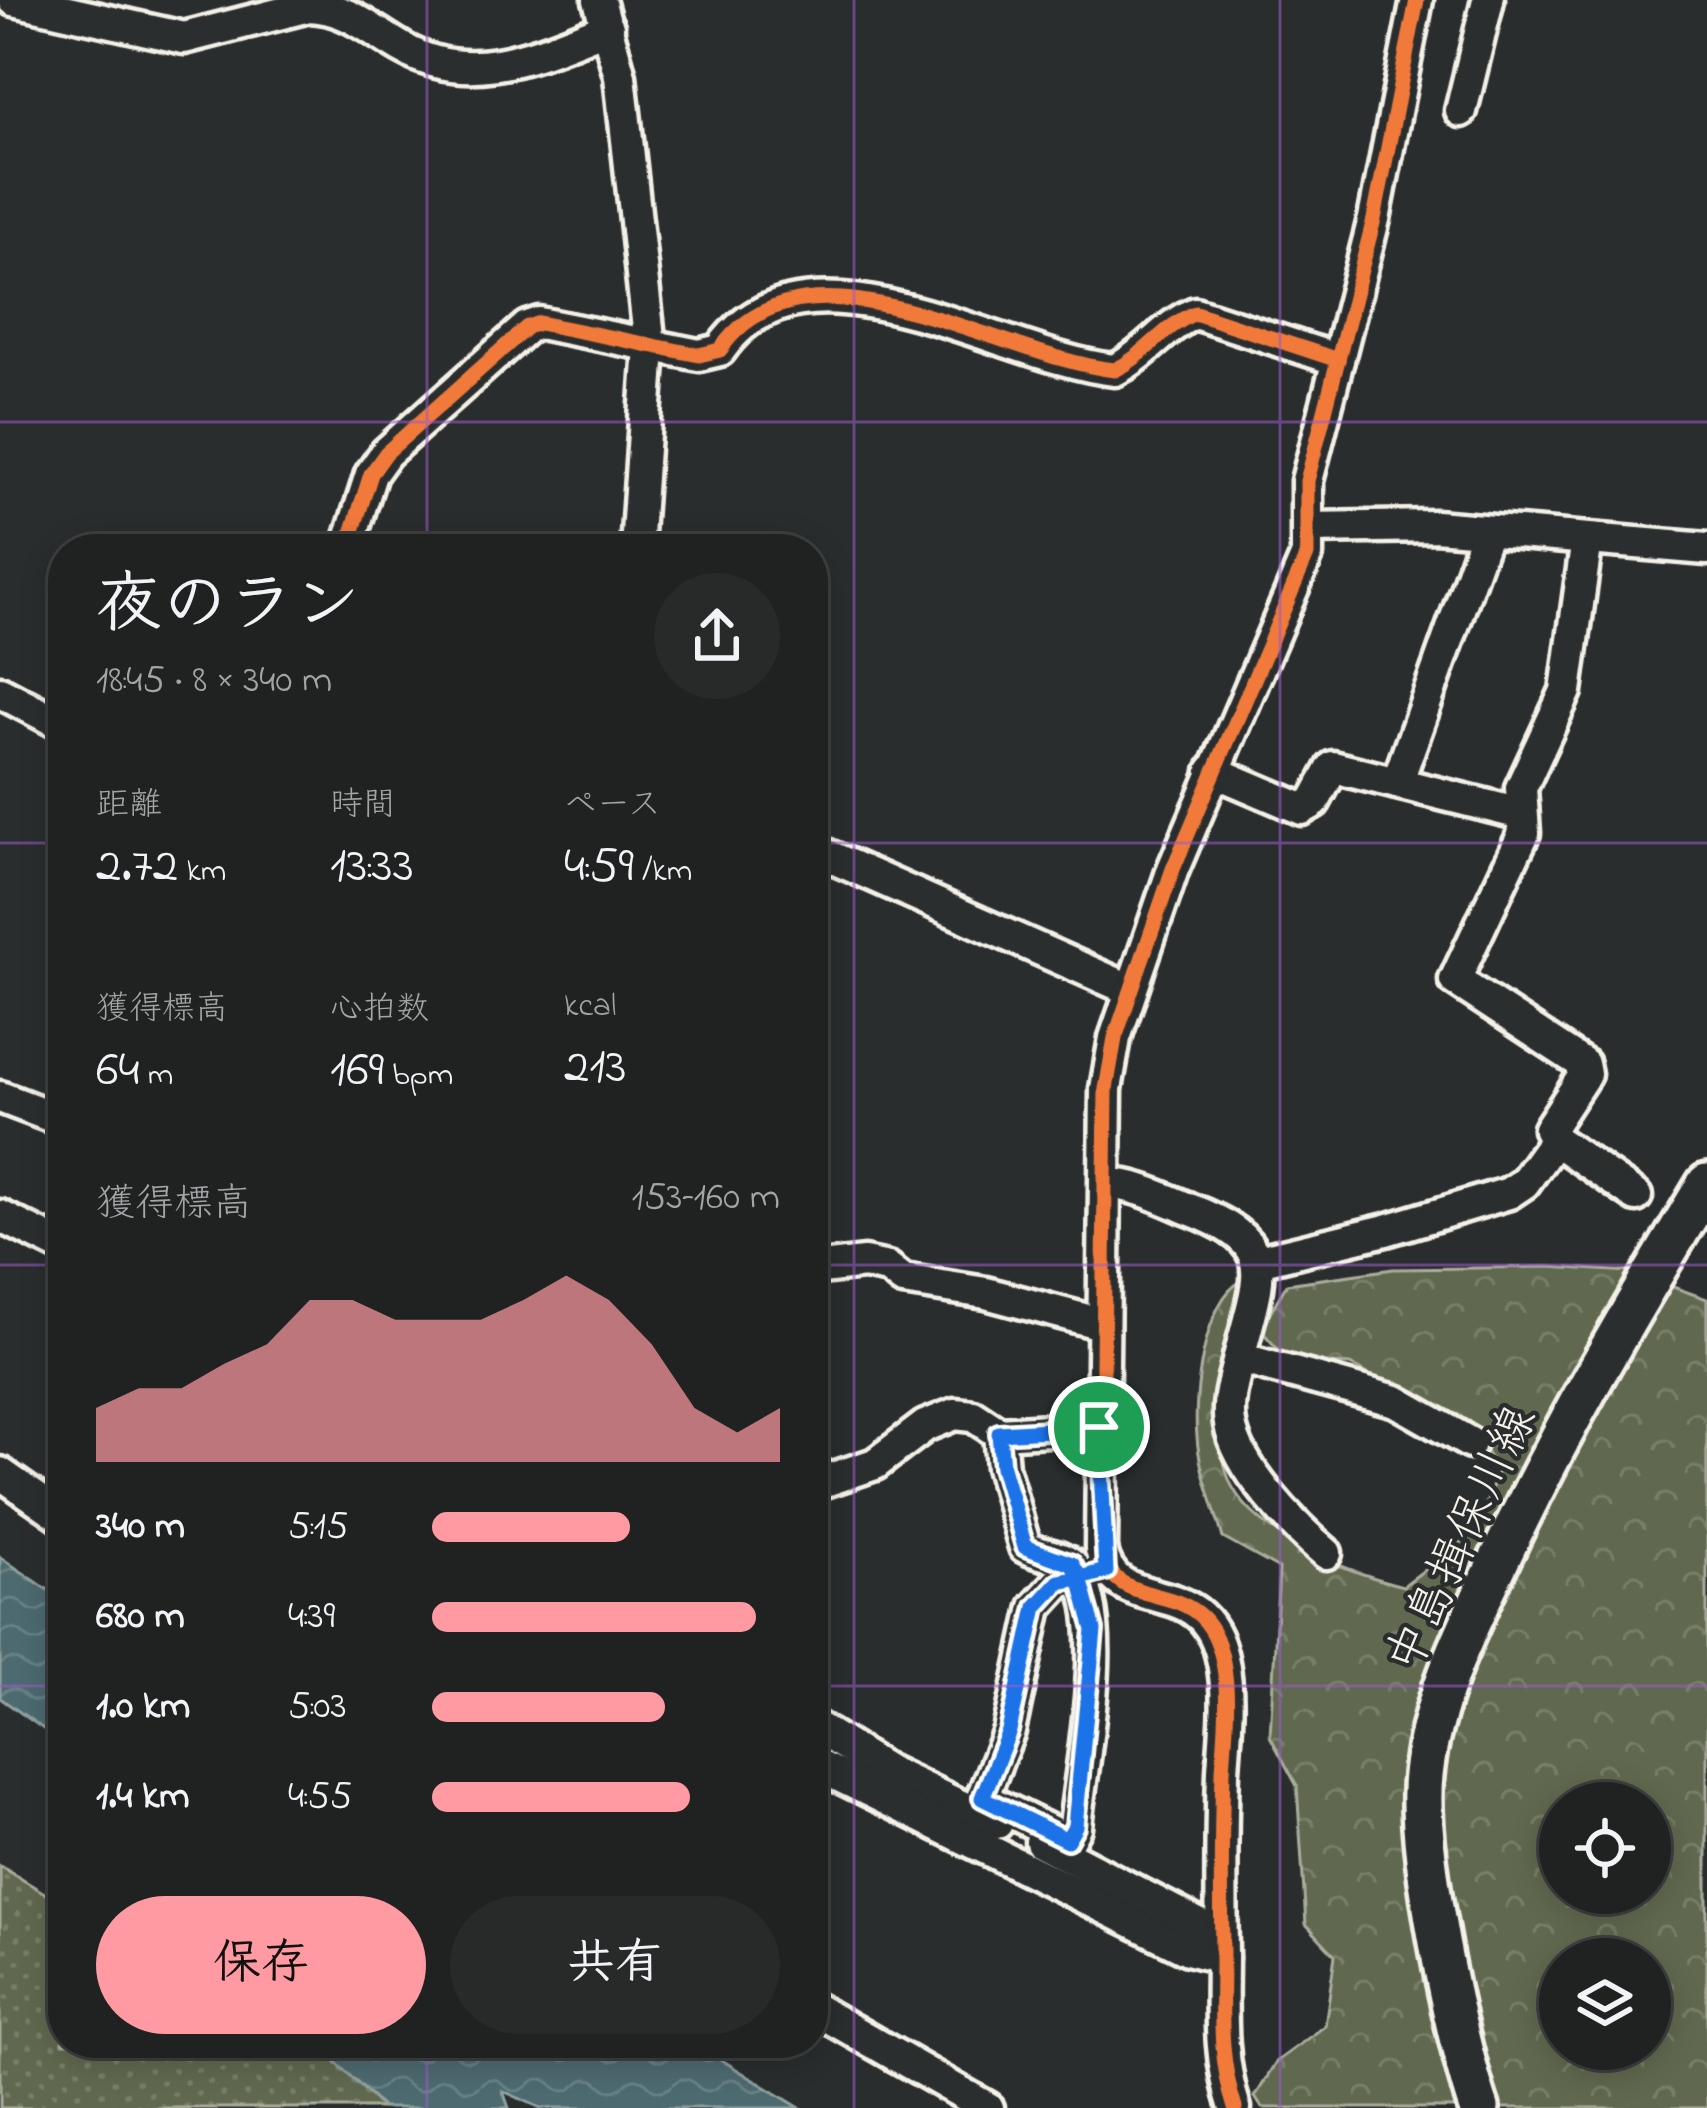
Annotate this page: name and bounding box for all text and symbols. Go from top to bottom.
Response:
text: 夜のラン [96,560,360,656]
button: share [654,573,780,699]
text: 18:45 · 8 × 340 m [96,653,332,710]
text: 距離 [96,782,162,830]
text: 時間 [330,782,396,830]
text: ペース [564,782,661,830]
text: 2.72 [96,830,178,905]
text: 13:33 [330,830,414,905]
text: 4:59 [564,830,634,905]
text: km [178,848,226,896]
text: /km [634,848,692,896]
text: kcal [564,983,616,1031]
text: 獲得標高 [96,986,228,1034]
text: 心拍数 [330,986,429,1034]
text: 213 [564,1031,627,1106]
text: 64 [96,1034,139,1109]
text: 169 [330,1034,384,1109]
text: m [139,1052,173,1100]
text: bpm [384,1052,453,1100]
text: 153–160 m [632,1170,780,1227]
text: 獲得標高 [96,1177,252,1234]
pin [1048,1376,1150,1478]
icon: arrive [1066,1394,1132,1460]
street label: 中島揖保川線 [1371,1395,1556,1685]
text: 340 m [96,1499,185,1556]
text: 5:15 [288,1499,348,1556]
text: 680 m [96,1589,185,1646]
text: 4:39 [288,1589,335,1646]
text: 1.0 km [96,1679,190,1736]
text: 5:03 [288,1679,347,1736]
text: 1.4 km [96,1769,190,1826]
text: 4:55 [288,1769,352,1826]
map controls [1539,1782,1671,2070]
button: locate [1539,1782,1671,1914]
button: 保存 [96,1896,426,2034]
button: 共有 [450,1896,780,2034]
button: layers [1539,1938,1671,2070]

